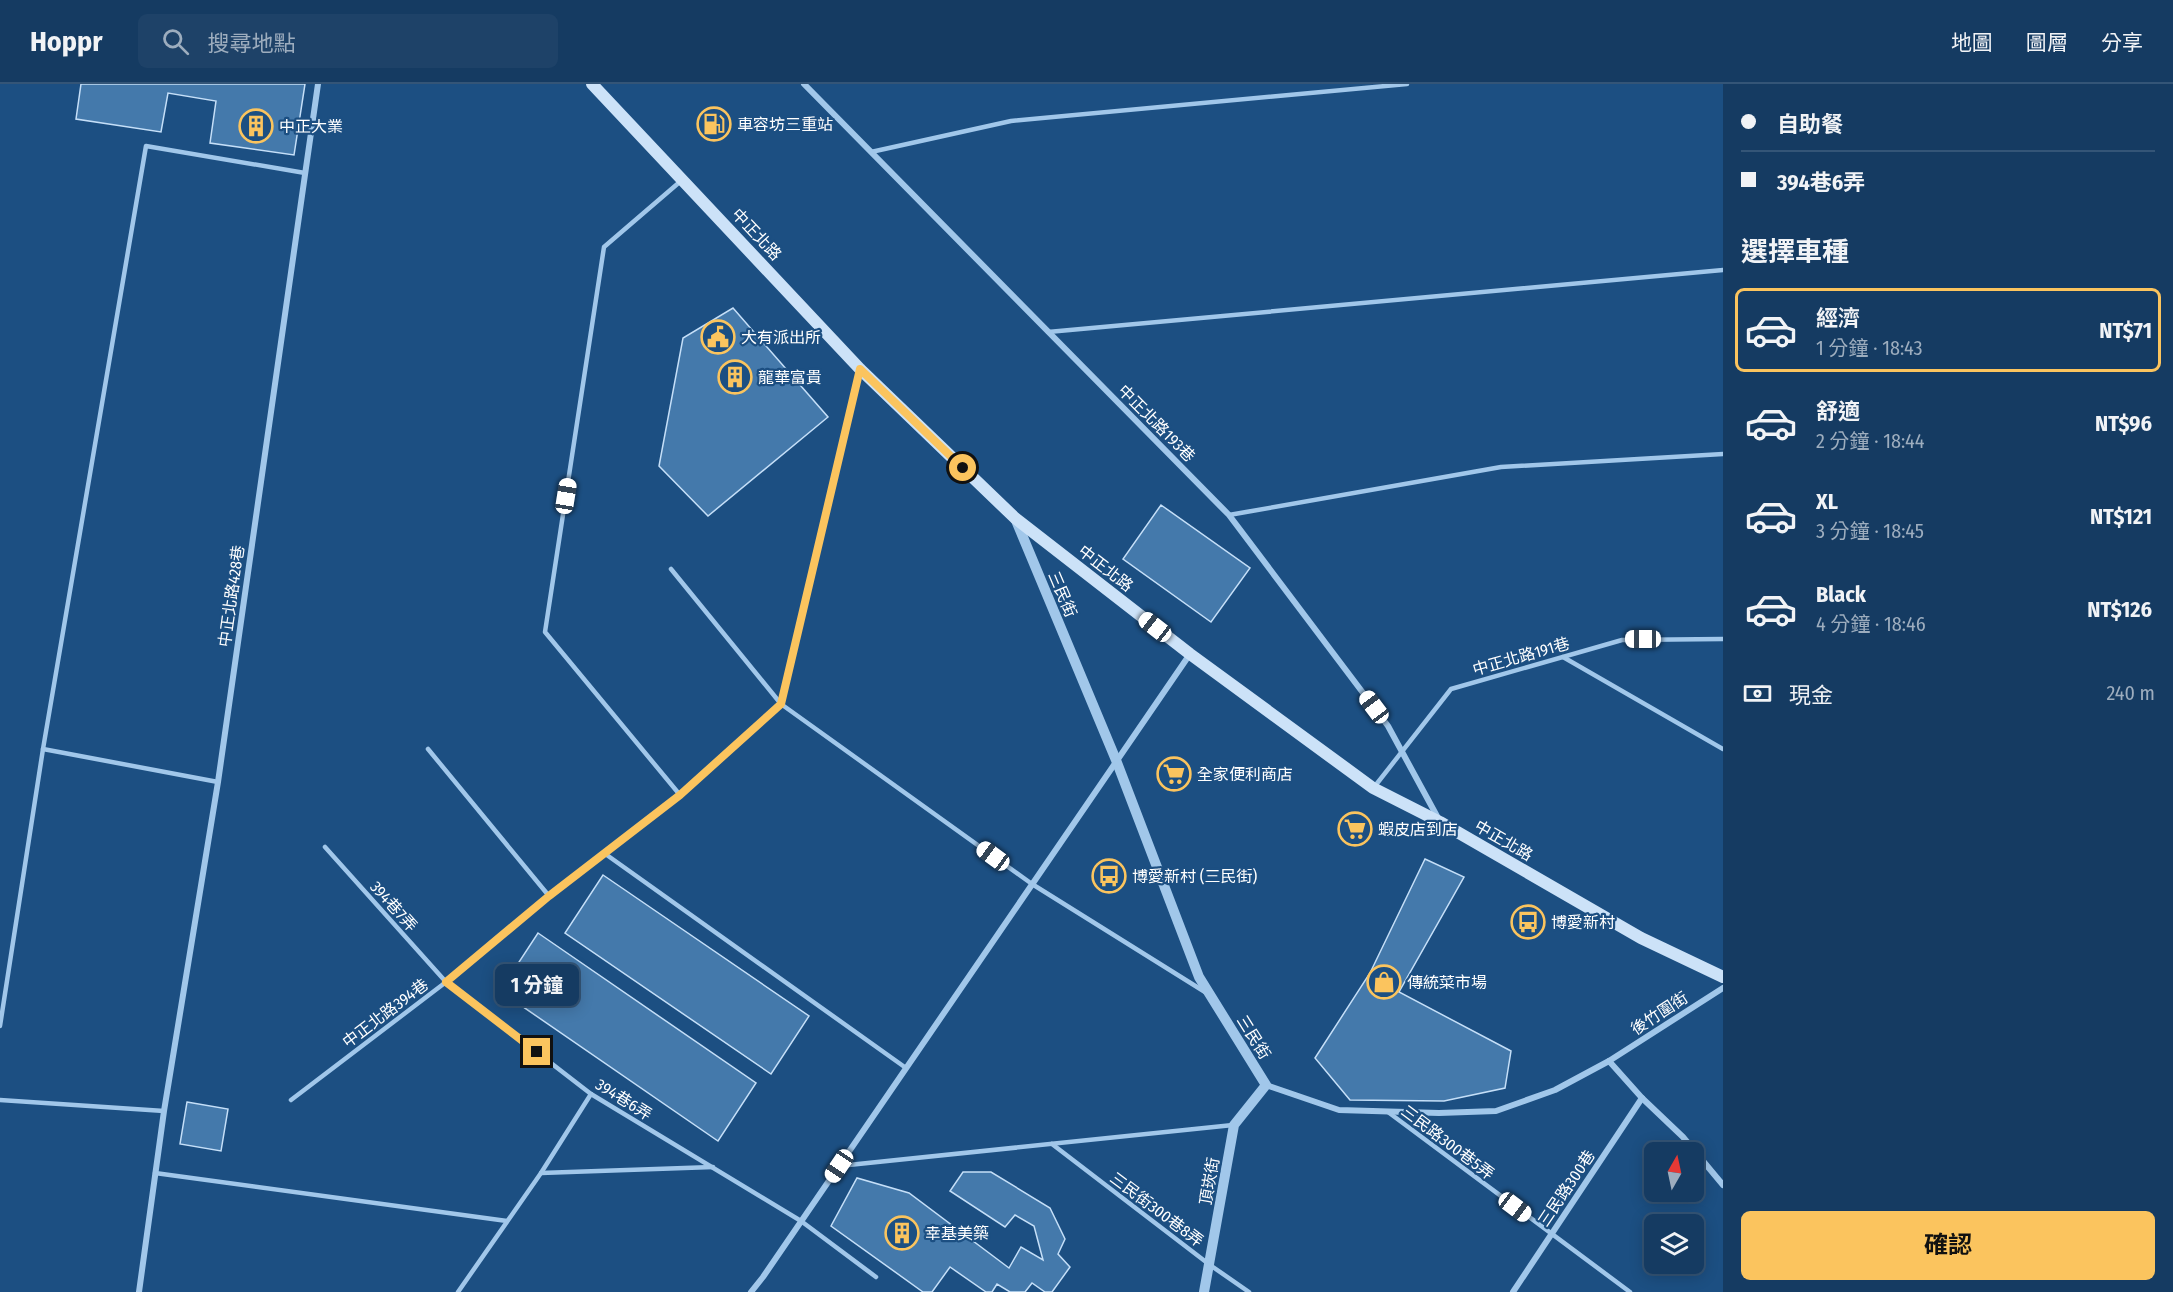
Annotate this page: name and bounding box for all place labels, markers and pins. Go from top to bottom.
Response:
fuel station icon: 車容坊三重站 [696,106,732,142]
building icon: 中正大業 [238,108,274,144]
place label: 車容坊三重站 [737,115,833,134]
place label: 中正大業 [279,117,343,136]
public building icon: 大有派出所 [700,319,736,355]
place label: 大有派出所 [741,328,821,347]
building icon: 龍華富貴 [717,359,753,395]
place label: 龍華富貴 [758,368,822,387]
supermarket icon: 全家便利商店 [1156,756,1192,792]
place label: 全家便利商店 [1197,765,1293,784]
supermarket icon: 蝦皮店到店 [1337,811,1373,847]
place label: 蝦皮店到店 [1378,820,1458,839]
bus stop icon: 博愛新村 (三民街) [1091,858,1127,894]
place label: 博愛新村 (三民街) [1132,867,1257,886]
bus stop icon: 博愛新村 [1510,904,1546,940]
place label: 博愛新村 [1551,913,1615,932]
shop icon: 傳統菜市場 [1366,964,1402,1000]
place label: 傳統菜市場 [1407,973,1487,992]
building icon: 幸基美築 [884,1215,920,1251]
place label: 幸基美築 [925,1224,989,1243]

